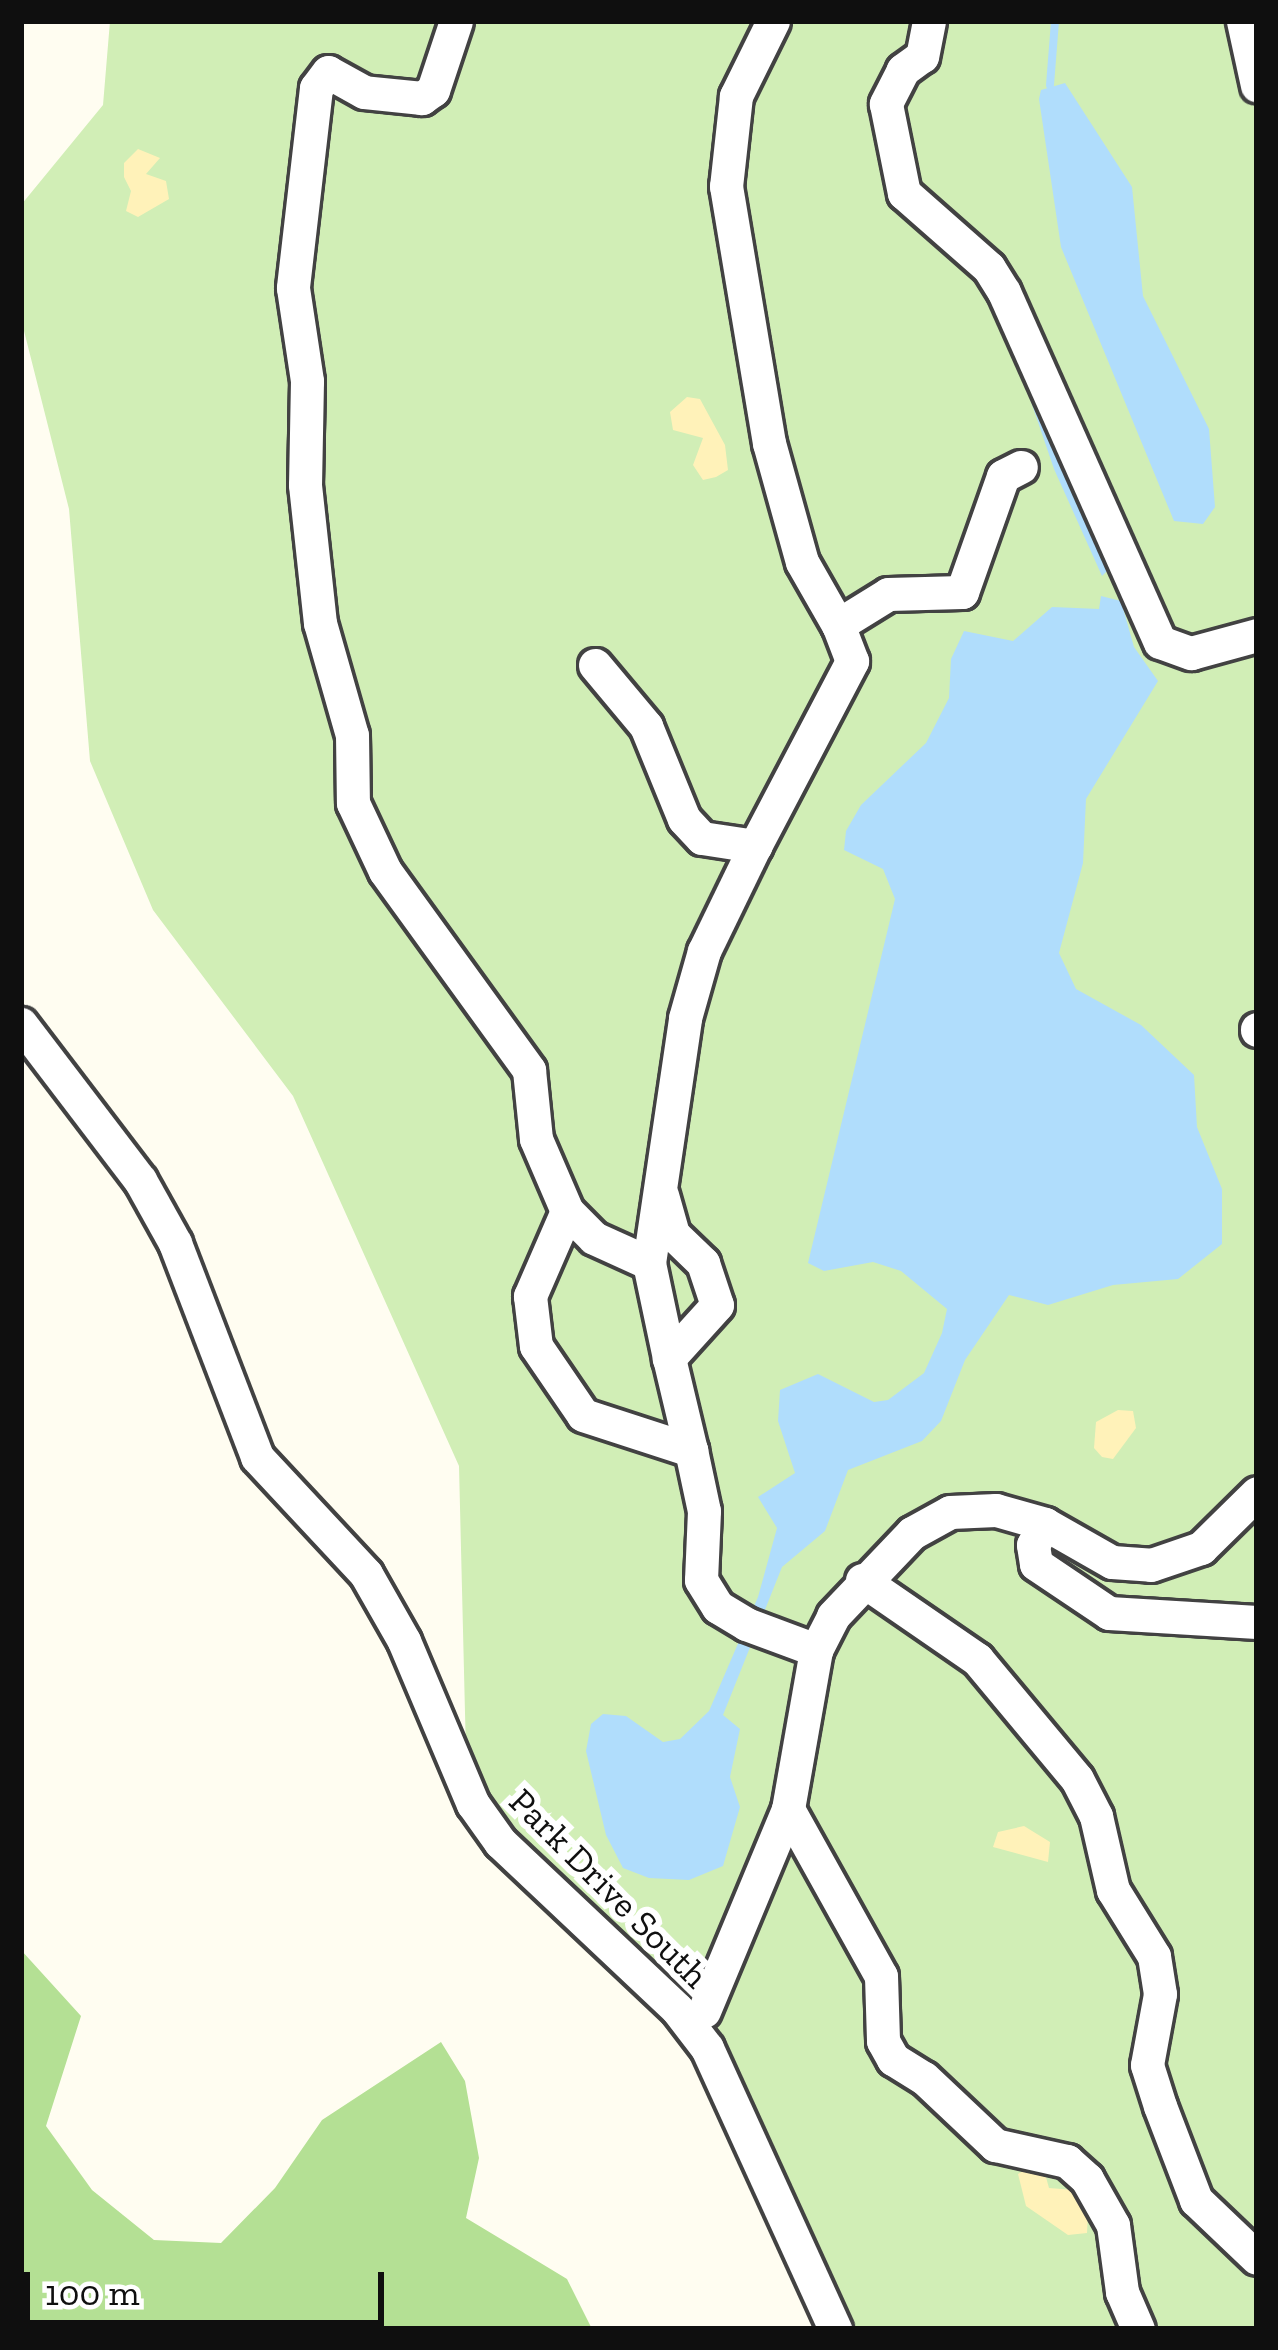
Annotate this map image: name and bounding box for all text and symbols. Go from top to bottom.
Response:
street label: Park Drive South [500,1779,718,1997]
scale bar [30,2248,390,2322]
text: 100 m [45,2271,140,2314]

